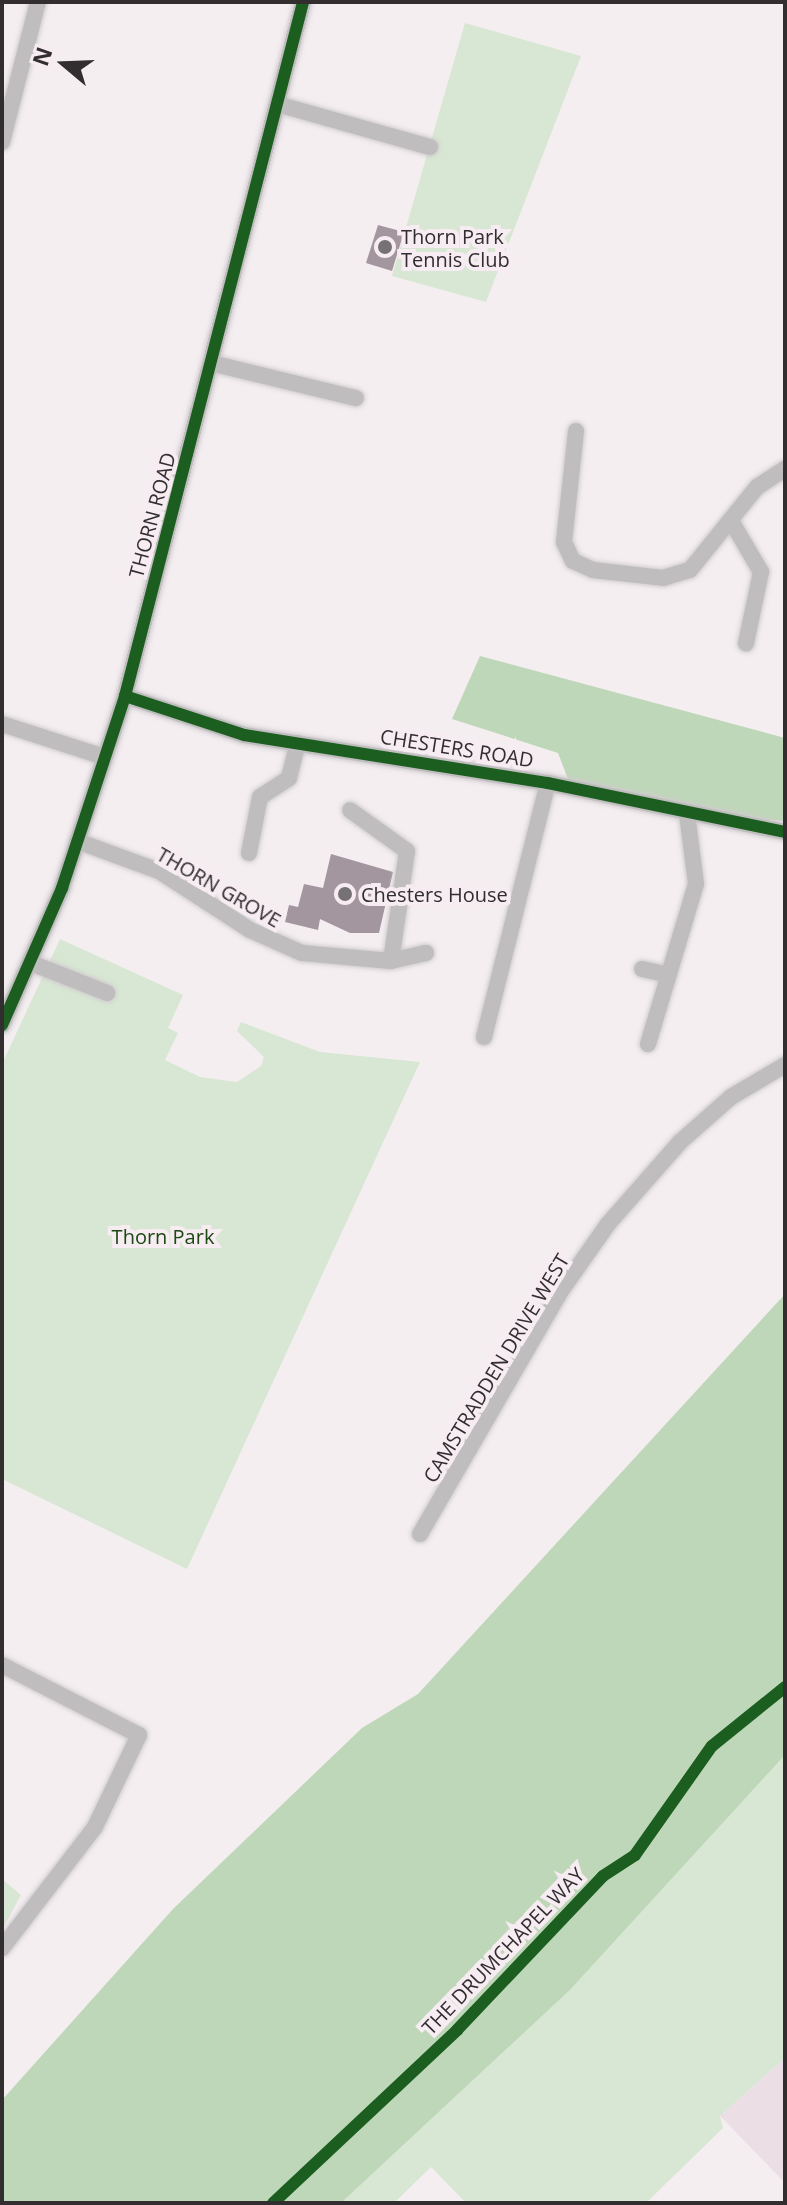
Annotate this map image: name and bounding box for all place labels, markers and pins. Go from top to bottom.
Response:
place label: Thorn Park Tennis Club [401,224,510,271]
marker: Thorn Park Tennis Club [376,238,394,256]
place label: Chesters House [361,882,508,906]
marker: Chesters House [336,885,354,903]

